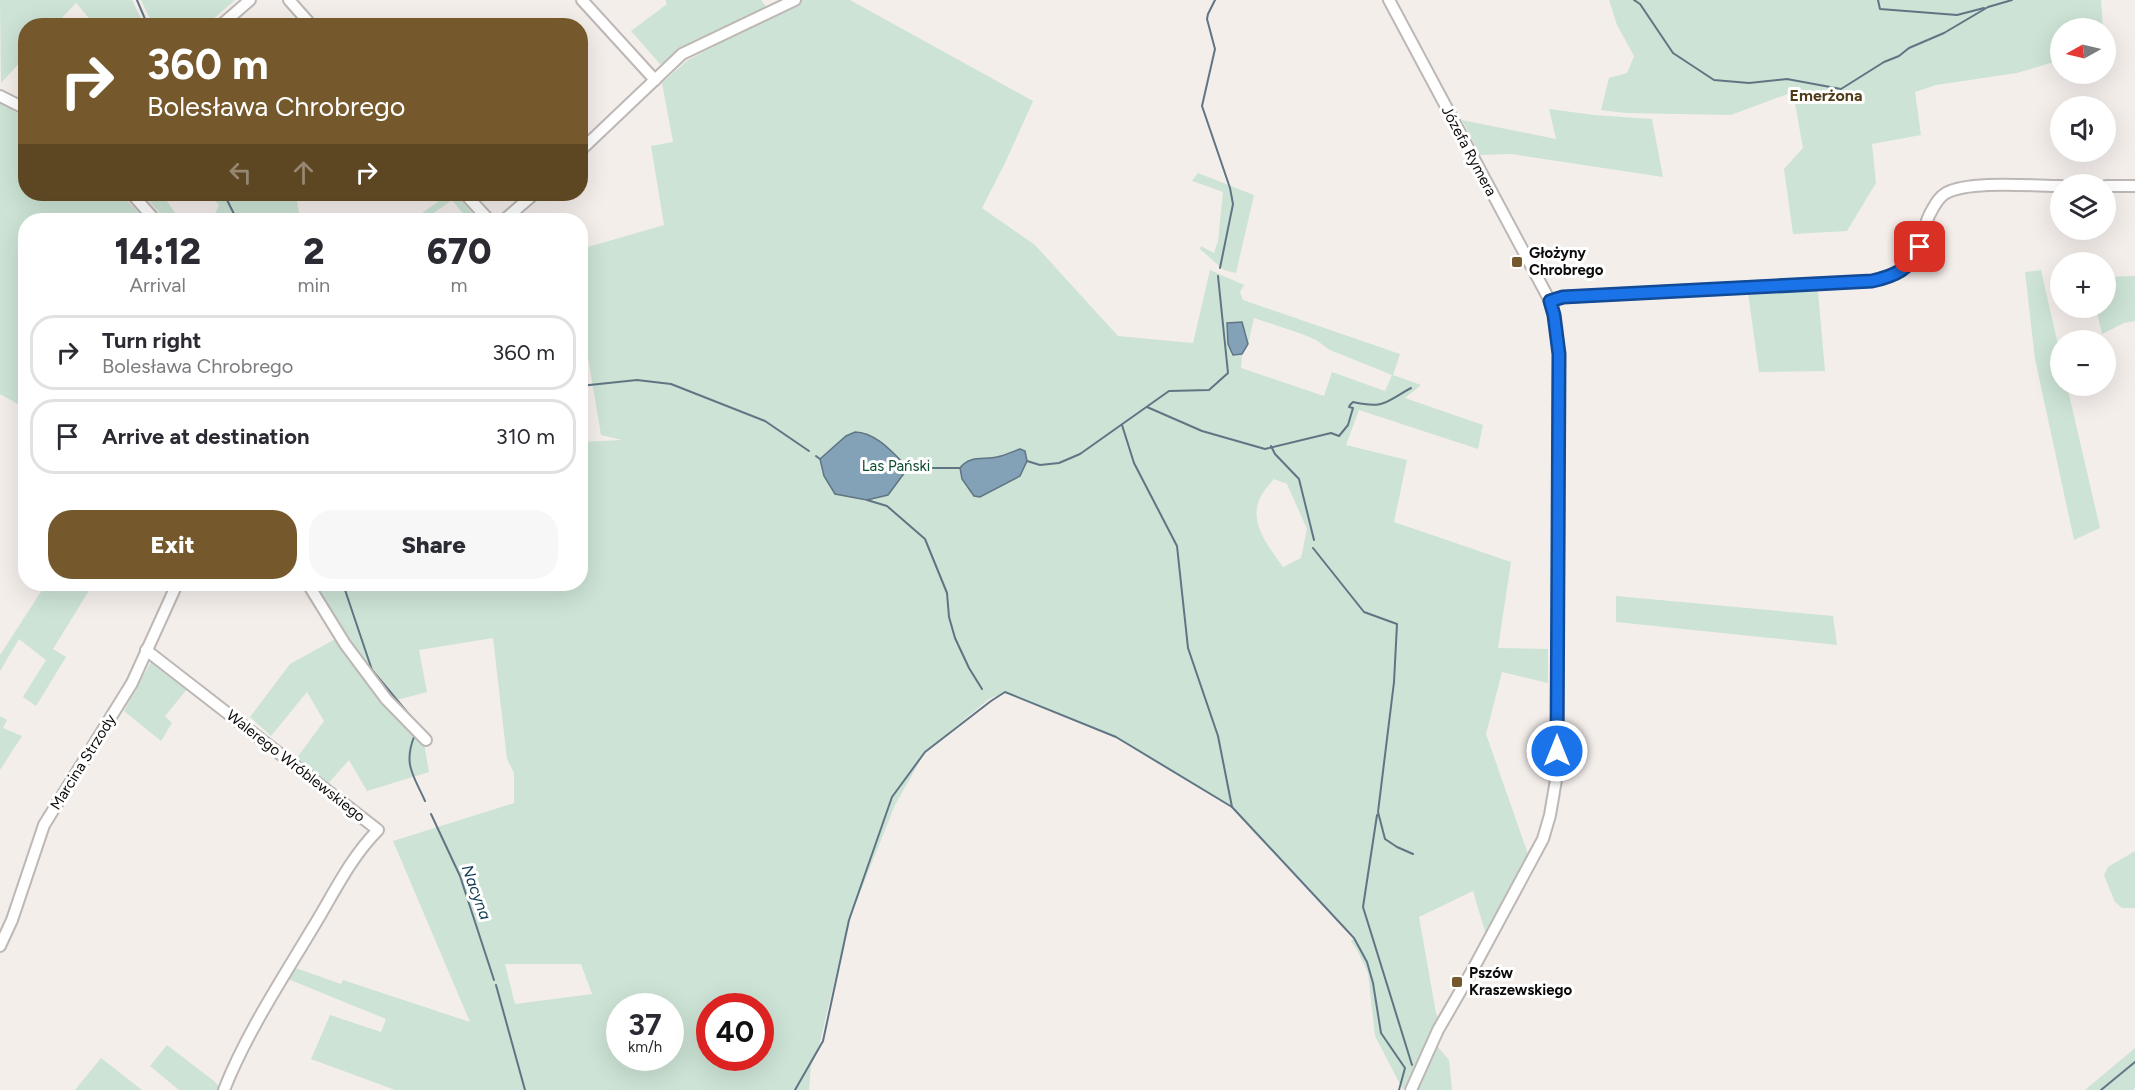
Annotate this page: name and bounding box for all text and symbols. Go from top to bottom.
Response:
north arrow [2050,18,2116,84]
map controls [2050,18,2116,396]
text: 360 m [147,39,269,90]
icon: right [48,42,126,120]
district label: Emerżona [1790,86,1862,105]
text: Bolesława Chrobrego [147,90,405,123]
button: sound [2050,96,2116,162]
street label: Józefa Rymera [1438,103,1500,199]
icon: left [224,156,257,189]
icon: ahead [287,156,320,189]
icon: right [350,156,383,189]
button: layers [2050,174,2116,240]
pin [1894,221,1945,272]
text: 14:12 [114,230,201,273]
text: 2 [303,230,324,273]
text: 670 [427,230,492,273]
icon: arrive [1903,230,1936,263]
place label: Głożyny Chrobrego [1529,244,1604,279]
button: + [2050,252,2116,318]
marker: Głożyny Chrobrego [1510,255,1524,269]
text: Arrival [129,273,186,297]
text: min [297,273,330,297]
text: m [451,273,468,297]
text: Turn right [102,327,201,354]
button: − [2050,330,2116,396]
icon: right [51,336,84,369]
text: 360 m [492,339,555,366]
text: Bolesława Chrobrego [102,354,293,378]
icon: arrive [51,420,84,453]
text: Arrive at destination [102,423,310,450]
text: 310 m [496,423,555,450]
park label: Las Pański [862,457,930,475]
button: Exit [48,510,297,579]
button: Share [309,510,558,579]
street label: Walerego Wróblewskiego [223,706,369,826]
street label: Marcina Strzody [46,711,120,813]
position arrow [1525,719,1589,783]
water label: Nacyna [458,862,495,922]
place label: Pszów Kraszewskiego [1469,964,1573,999]
marker: Pszów Kraszewskiego [1450,975,1464,989]
speed limit sign: 40 [696,993,774,1071]
text: 37 [628,1006,662,1043]
text: km/h [628,1038,662,1056]

